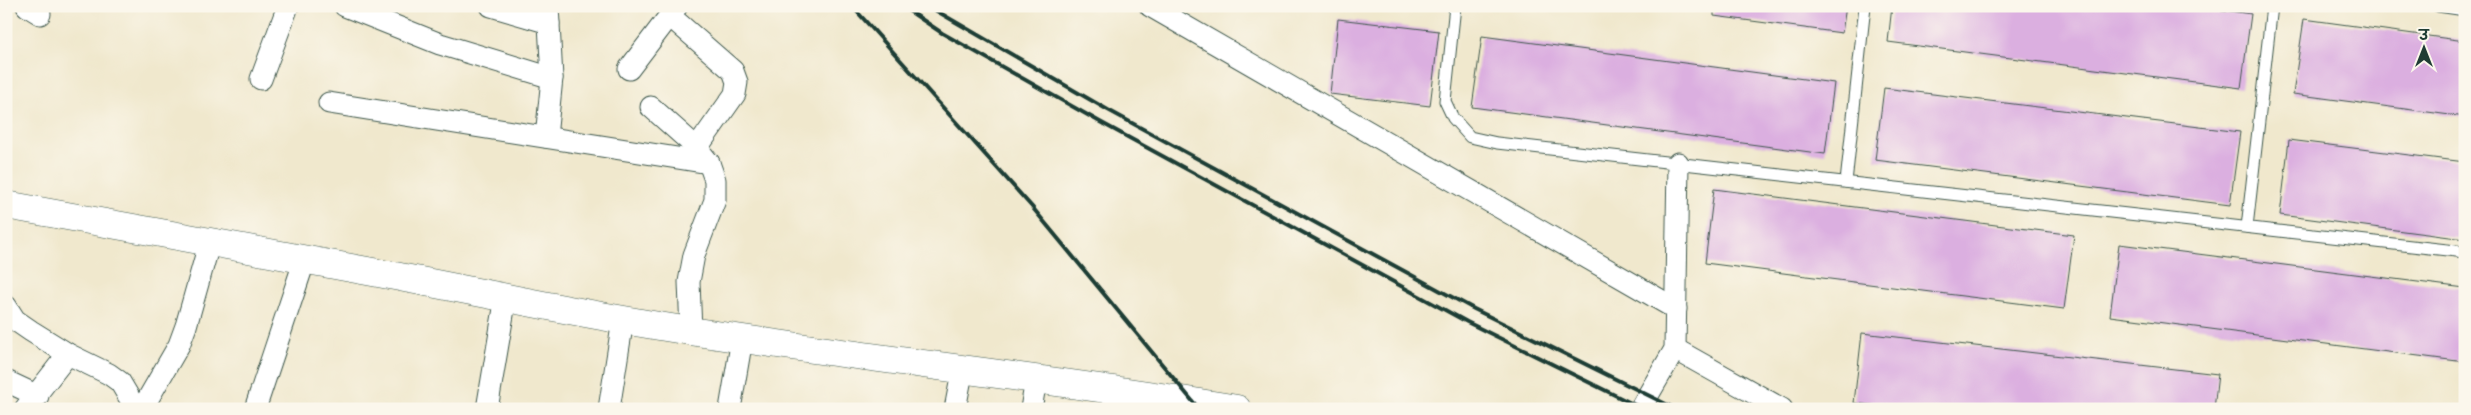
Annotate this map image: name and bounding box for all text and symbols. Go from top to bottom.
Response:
north arrow [2398,22,2448,72]
text: उ [2417,27,2430,44]

